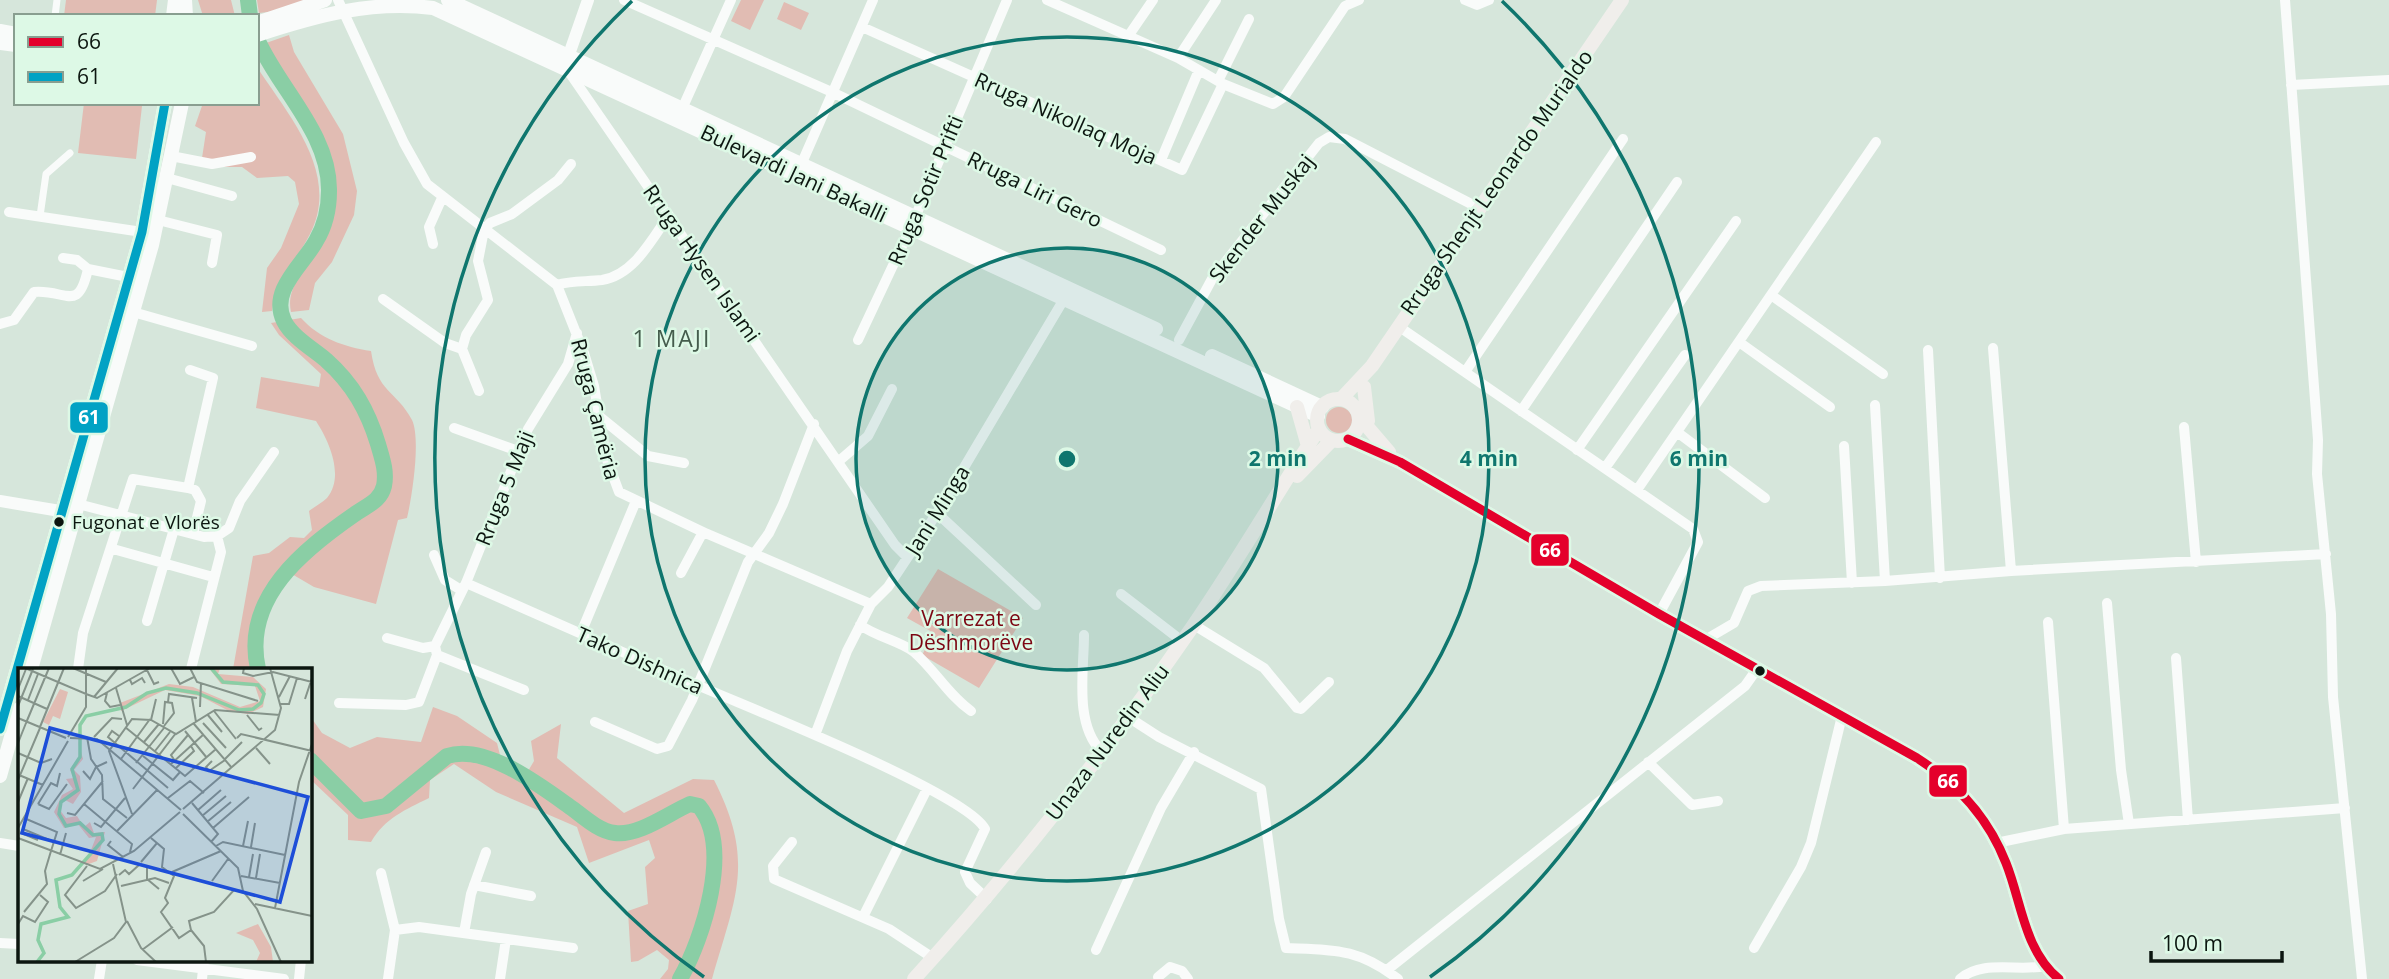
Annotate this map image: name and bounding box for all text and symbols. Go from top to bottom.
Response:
legend [14,14,259,105]
text: 66 [77,27,101,55]
street label: Rruga Shenjt Leonardo Murialdo [1393,44,1599,320]
text: 61 [77,62,101,90]
street label: Rruga Nikollaq Moja [970,65,1162,171]
street label: Rruga Sotir Prifti [881,111,969,269]
street label: Bulevardi Jani Bakalli [696,117,892,229]
street label: Rruga Liri Gero [963,144,1107,234]
street label: Skender Muskaj [1202,148,1320,288]
street label: Rruga Hysen Islami [637,179,767,347]
district label: 1 MAJI [633,322,711,354]
street label: Rruga Çamëria [565,335,627,483]
line badge: 61 [69,401,109,434]
text: 61 [78,404,100,430]
street label: Rruga 5 Maji [468,426,540,550]
text: 2 min [1249,444,1307,472]
text: 4 min [1460,444,1518,472]
text: 6 min [1670,444,1728,472]
centre of rings [1055,447,1079,471]
street label: Jani Minga [897,460,976,562]
place label: Fugonat e Vlorës [72,509,220,535]
marker: Fugonat e Vlorës [52,515,66,529]
line badge: 66 [1530,533,1570,567]
text: 66 [1539,537,1561,563]
park label: Varrezat e Dëshmorëve [909,604,1033,656]
street label: Tako Dishnica [572,620,708,700]
street label: Unaza Nuredin Aliu [1039,658,1175,826]
unlabelled marker [1753,664,1767,678]
inset map [18,668,312,962]
line badge: 66 [1928,764,1968,798]
text: 66 [1937,768,1959,794]
scale bar [2151,920,2282,964]
text: 100 m [2162,929,2223,957]

